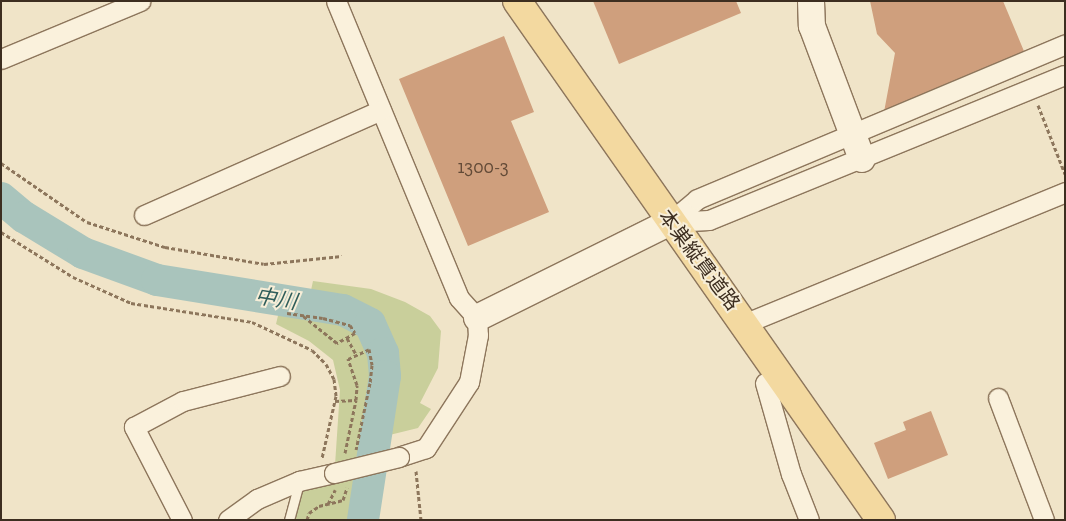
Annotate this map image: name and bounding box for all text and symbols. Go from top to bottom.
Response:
house number: 1300-3 [457,156,509,178]
street label: 本巣縦貫道路 [653,205,745,315]
water label: 中川 [253,283,299,315]

